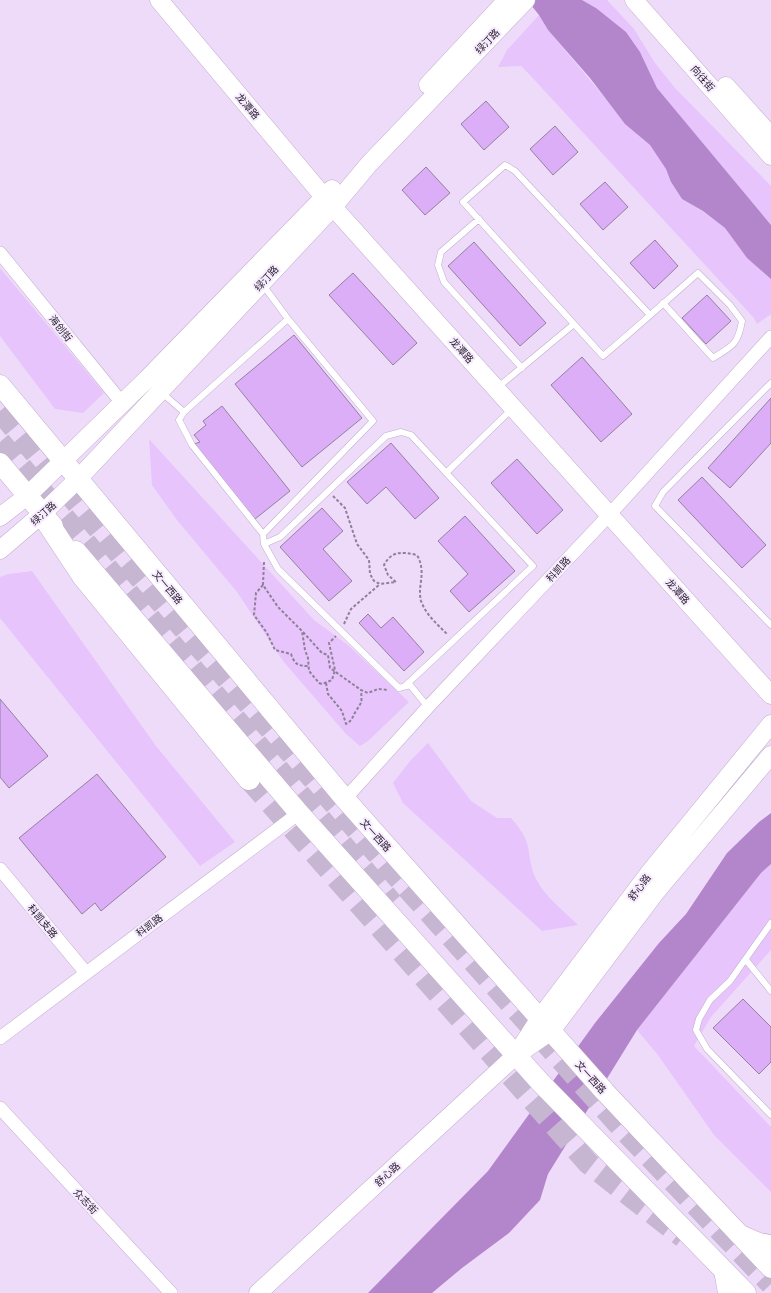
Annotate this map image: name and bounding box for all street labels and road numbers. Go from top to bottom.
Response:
street label: 绿汀路 [472,26,502,57]
street label: 向往街 [688,63,717,94]
street label: 龙潭路 [233,91,262,122]
street label: 绿汀路 [251,263,281,294]
street label: 海创街 [46,313,75,344]
street label: 龙潭路 [447,335,476,366]
street label: 绿汀路 [28,499,59,528]
street label: 科凯路 [543,554,573,585]
street label: 文一西路 [150,568,185,607]
street label: 龙潭路 [663,576,692,607]
street label: 文一西路 [357,816,394,855]
street label: 舒心路 [625,871,654,903]
street label: 科凯支路 [25,902,60,941]
street label: 科凯路 [133,911,165,940]
street label: 文一西路 [572,1058,609,1097]
street label: 舒心路 [372,1159,403,1189]
street label: 众志街 [71,1186,101,1217]

